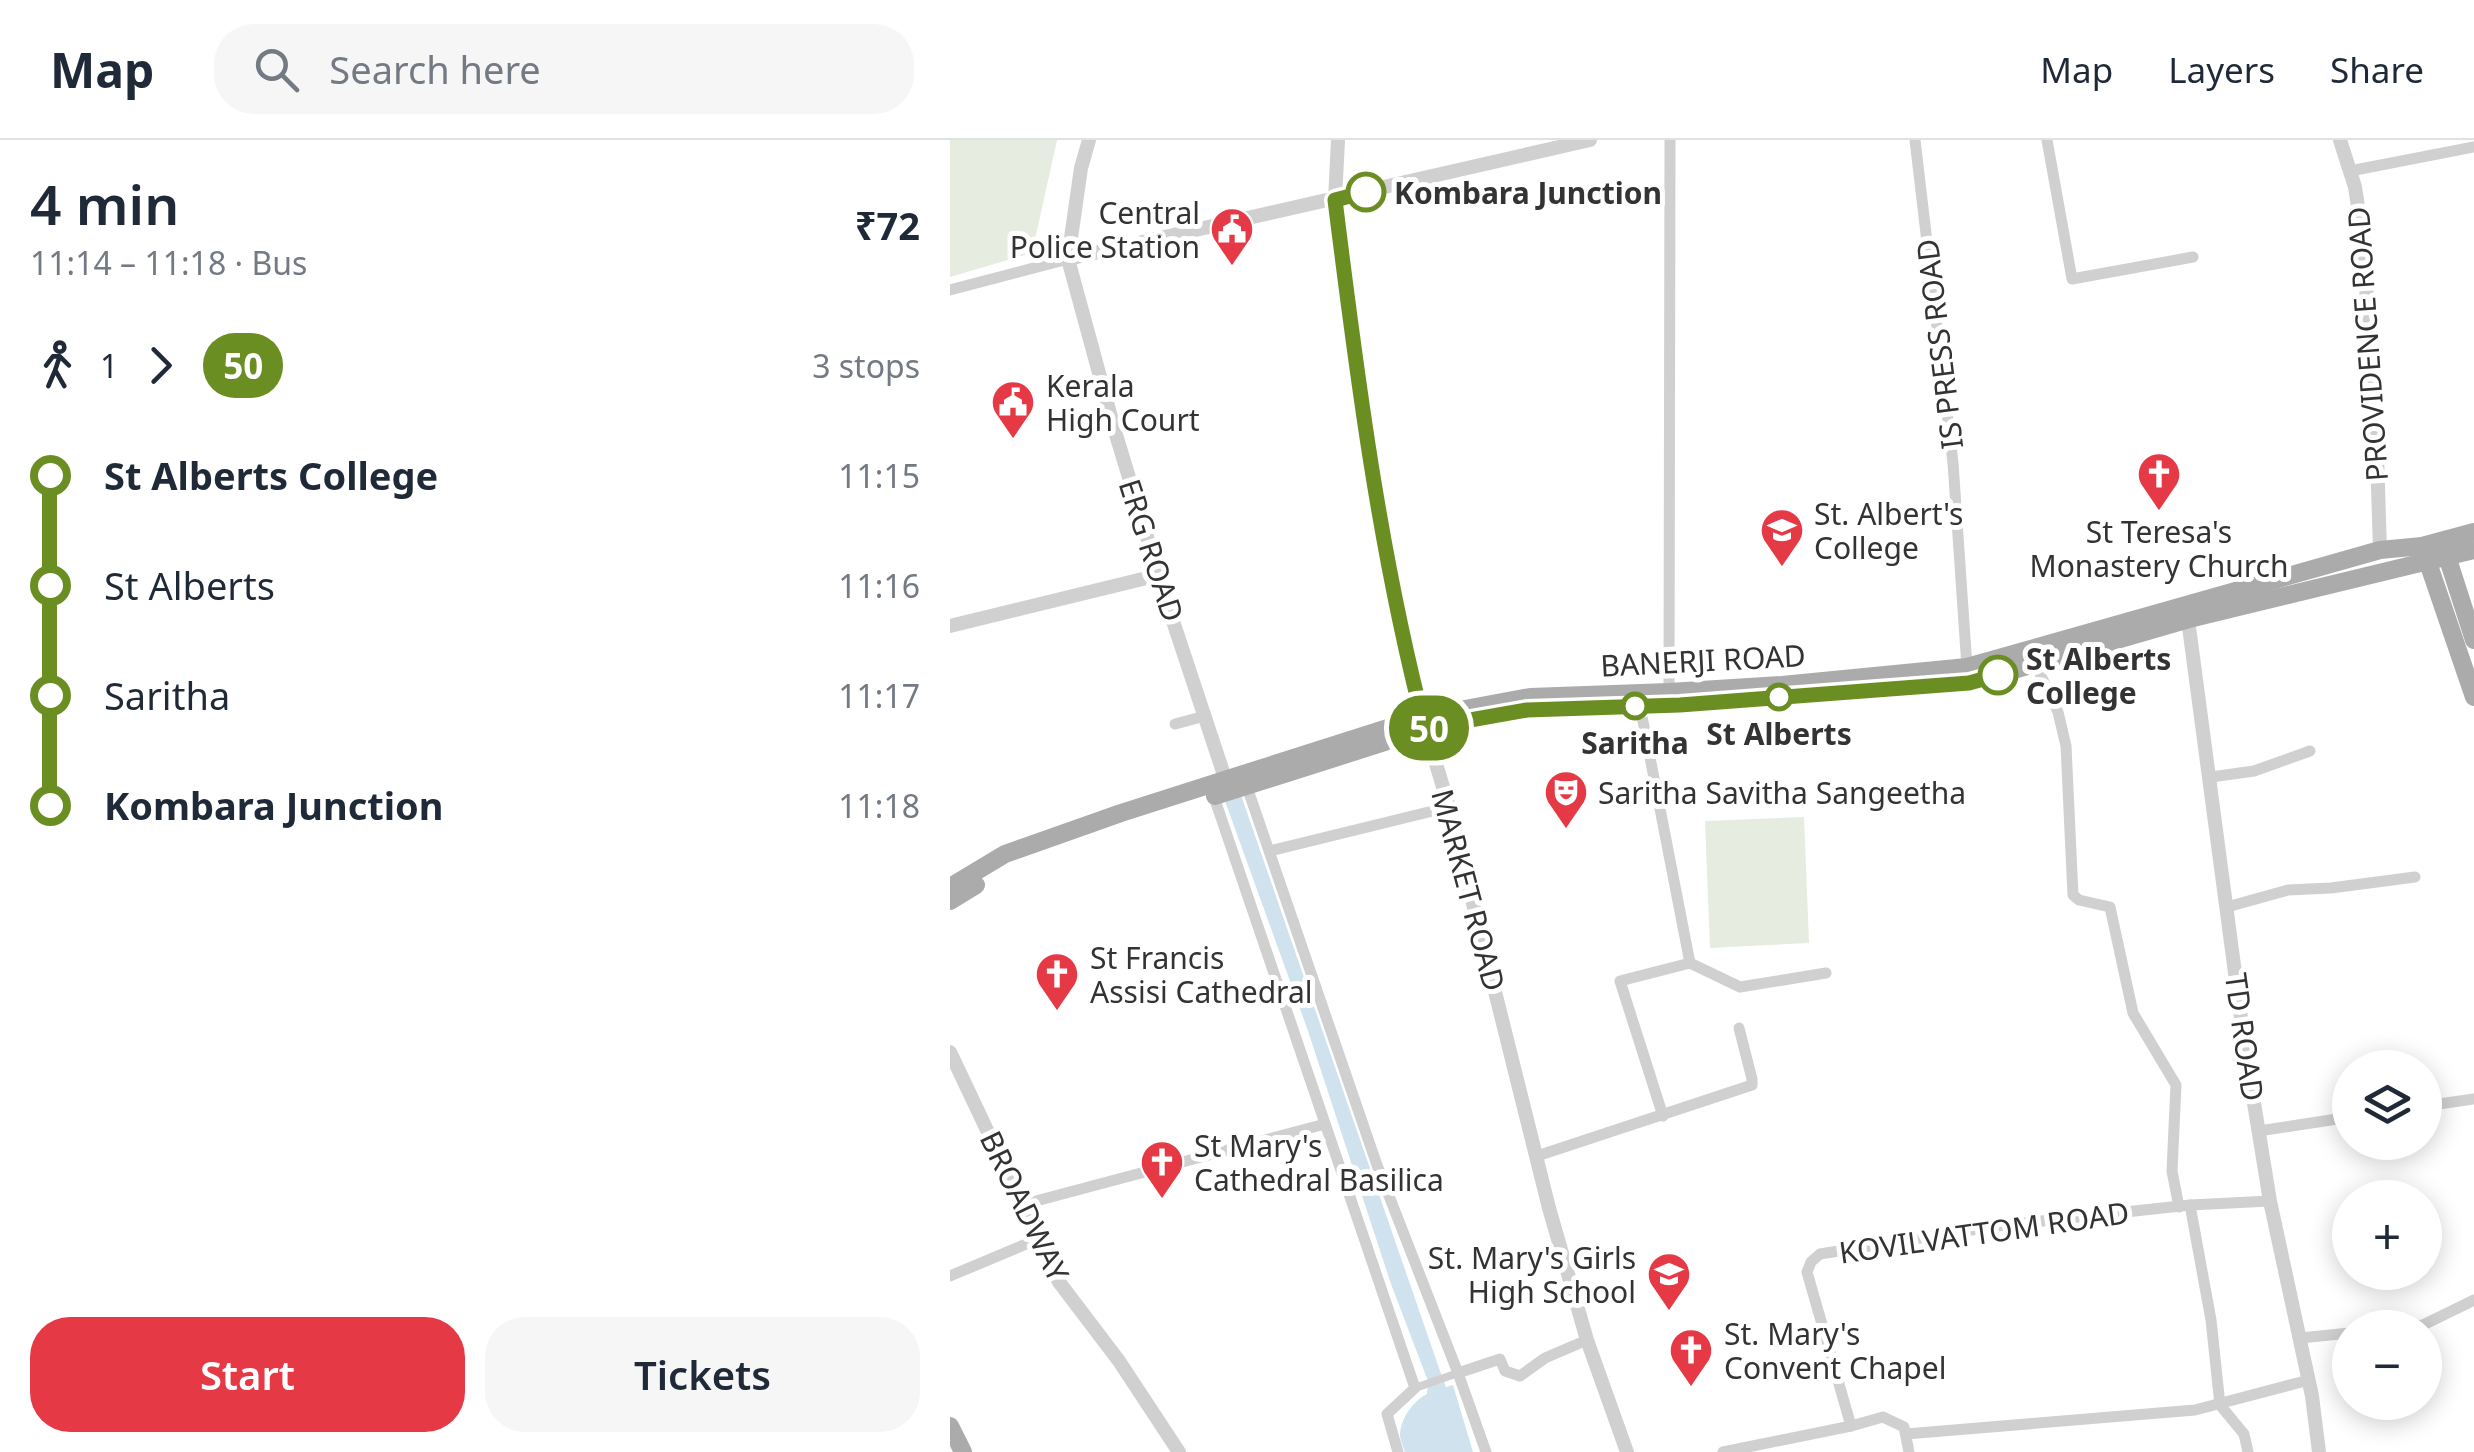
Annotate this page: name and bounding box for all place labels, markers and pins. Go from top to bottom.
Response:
place label: Kombara Junction [1394,172,1662,213]
marker: Kombara Junction [1347,173,1385,211]
place label: Central Police Station [1010,192,1200,267]
public building icon: Central Police Station [1209,206,1255,267]
place label: Kerala High Court [1046,365,1200,440]
public building icon: Kerala High Court [990,379,1036,440]
church icon: St Teresa's Monastery Church [2136,451,2182,512]
place label: St. Albert's College [1814,493,1963,568]
school or university icon: St. Albert's College [1759,507,1805,568]
place label: St Teresa's Monastery Church [2029,511,2289,586]
place label: St Alberts College [2026,638,2171,713]
marker: St Alberts College [1979,656,2017,694]
marker: St Alberts [1766,684,1792,710]
marker: Saritha [1622,693,1648,719]
place label: St Alberts [1706,713,1852,754]
place label: Saritha [1581,722,1689,763]
theatre icon: Saritha Savitha Sangeetha [1543,769,1589,830]
place label: Saritha Savitha Sangeetha [1598,772,1966,813]
place label: St Francis Assisi Cathedral [1090,937,1312,1012]
church icon: St Francis Assisi Cathedral [1034,951,1080,1012]
place label: St Mary's Cathedral Basilica [1194,1125,1444,1200]
church icon: St Mary's Cathedral Basilica [1139,1139,1185,1200]
place label: St. Mary's Girls High School [1428,1237,1636,1312]
school or university icon: St. Mary's Girls High School [1646,1251,1692,1312]
place label: St. Mary's Convent Chapel [1724,1313,1946,1388]
church icon: St. Mary's Convent Chapel [1668,1327,1714,1388]

